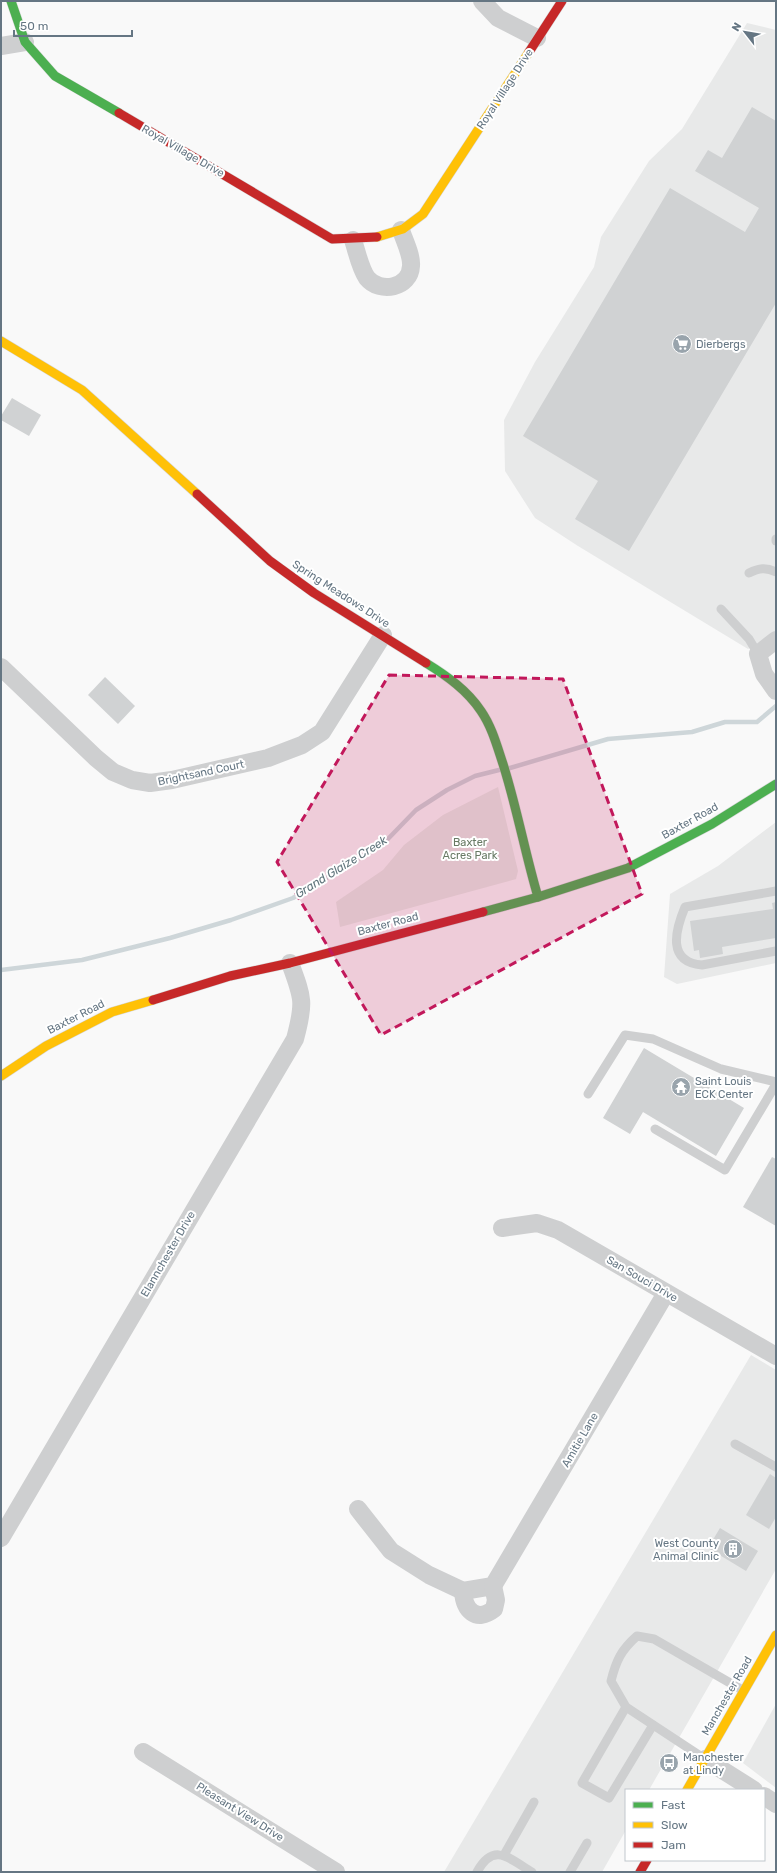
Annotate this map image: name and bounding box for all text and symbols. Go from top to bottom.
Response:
scale bar [14,12,132,38]
north arrow [725,12,765,52]
text: 50 m [20,19,48,33]
text: N [729,20,745,34]
street label: Royal Village Drive [474,46,536,132]
street label: Royal Village Drive [139,122,227,180]
supermarket icon: Dierbergs [671,333,693,355]
place label: Dierbergs [696,338,746,351]
street label: Spring Meadows Drive [290,558,392,630]
street label: Brightsand Court [157,757,246,789]
street label: Baxter Road [660,800,720,842]
water label: Grand Glaize Creek [292,833,390,901]
park label: Baxter Acres Park [443,836,498,862]
street label: Baxter Road [356,910,420,938]
street label: Baxter Road [45,997,107,1037]
place label: Saint Louis ECK Center [695,1075,754,1101]
temple icon: Saint Louis ECK Center [670,1076,692,1098]
street label: Elannchester Drive [138,1209,198,1299]
street label: San Souci Drive [604,1253,680,1305]
street label: Amitie Lane [559,1410,601,1470]
place label: West County Animal Clinic [653,1537,719,1563]
building icon: West County Animal Clinic [722,1538,744,1560]
street label: Manchester Road [699,1654,755,1738]
place label: Manchester at Lindy [683,1751,744,1777]
bus stop icon: Manchester at Lindy [658,1752,680,1774]
street label: Pleasant View Drive [194,1780,286,1844]
legend [625,1789,765,1861]
text: Fast [661,1798,685,1812]
text: Slow [661,1818,688,1832]
text: Jam [661,1838,686,1852]

